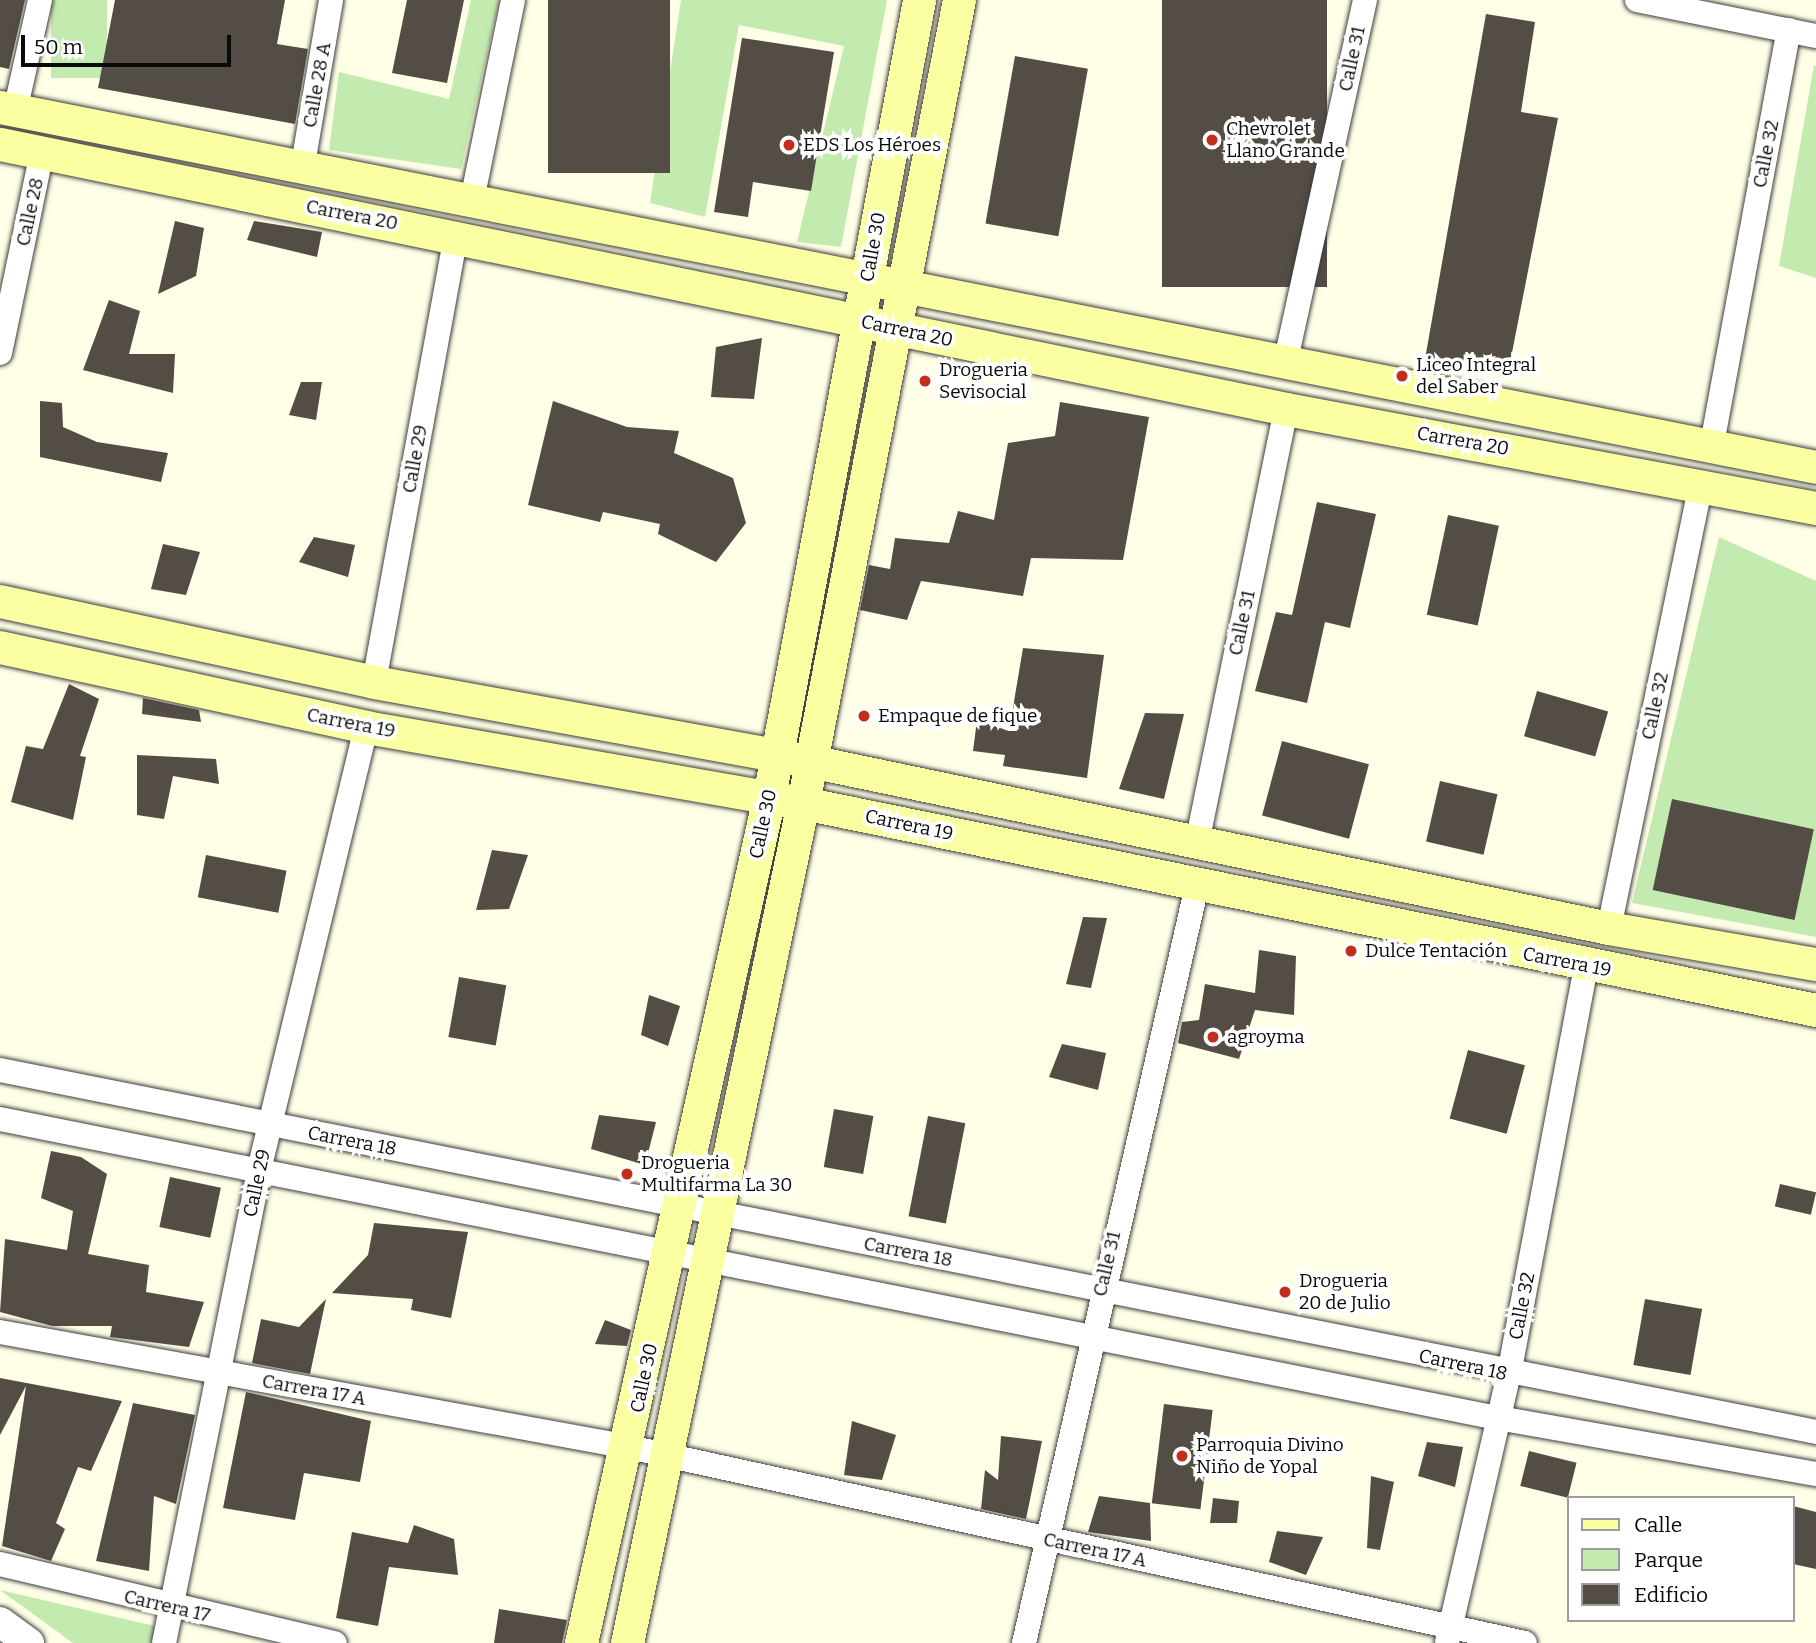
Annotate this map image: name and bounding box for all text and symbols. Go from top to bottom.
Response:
scale bar [24,21,234,65]
street label: Calle 31 [1334,24,1370,94]
text: 50 m [34,34,83,60]
street label: Calle 28 A [298,40,336,130]
place label: Chevrolet Llano Grande [1226,118,1345,162]
street label: Calle 32 [1748,118,1784,190]
marker: Chevrolet Llano Grande [1204,132,1220,148]
place label: EDS Los Héroes [803,134,941,156]
marker: EDS Los Héroes [781,137,797,153]
street label: Calle 28 [12,176,48,248]
street label: Carrera 20 [304,195,400,235]
street label: Calle 30 [856,210,890,284]
street label: Carrera 20 [859,310,955,352]
place label: Liceo Integral del Saber [1416,354,1536,398]
place label: Drogueria Sevisocial [939,359,1028,403]
marker: Liceo Integral del Saber [1394,368,1410,384]
marker: Drogueria Sevisocial [917,373,933,389]
street label: Carrera 20 [1415,422,1511,460]
street label: Calle 29 [398,423,432,495]
street label: Calle 31 [1224,588,1260,658]
street label: Calle 32 [1637,670,1673,742]
street label: Carrera 19 [305,703,397,743]
place label: Empaque de fique [878,705,1037,727]
marker: Empaque de fique [856,708,872,724]
street label: Calle 30 [745,787,781,861]
street label: Carrera 19 [863,805,955,845]
place label: Dulce Tentación [1365,940,1507,962]
street label: Carrera 19 [1521,942,1613,982]
marker: Dulce Tentación [1343,943,1359,959]
place label: agroyma [1227,1026,1305,1048]
marker: agroyma [1205,1029,1221,1045]
street label: Carrera 18 [306,1121,398,1161]
street label: Calle 29 [239,1147,275,1219]
place label: Drogueria Multifarma La 30 [641,1152,793,1196]
marker: Drogueria Multifarma La 30 [619,1166,635,1182]
street label: Calle 31 [1088,1229,1126,1299]
street label: Carrera 18 [862,1232,954,1272]
place label: Drogueria 20 de Julio [1299,1270,1391,1314]
street label: Calle 32 [1504,1270,1540,1342]
marker: Drogueria 20 de Julio [1277,1284,1293,1300]
street label: Calle 30 [626,1341,662,1415]
street label: Carrera 18 [1417,1345,1509,1385]
street label: Carrera 17 A [260,1370,368,1410]
place label: Parroquia Divino Niño de Yopal [1196,1434,1344,1478]
marker: Parroquia Divino Niño de Yopal [1174,1448,1190,1464]
legend [1568,1496,1795,1622]
text: Calle [1634,1512,1682,1538]
street label: Carrera 17 A [1041,1528,1149,1572]
text: Parque [1634,1547,1703,1573]
text: Edificio [1634,1582,1708,1608]
street label: Carrera 17 [122,1585,212,1627]

